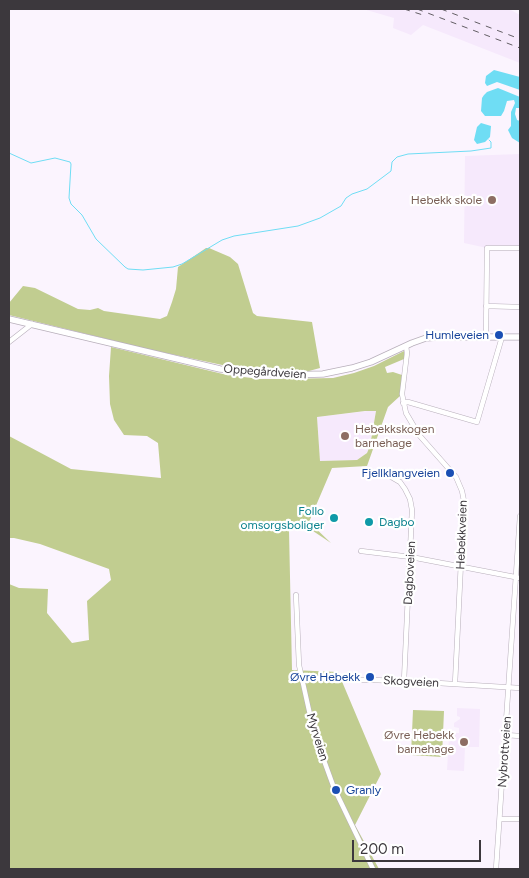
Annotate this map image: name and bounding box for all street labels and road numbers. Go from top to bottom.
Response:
street label: Oppegårdveien [223,362,307,382]
street label: Hebekkveien [454,500,470,570]
street label: Dagboveien [401,541,419,605]
street label: Skogveien [383,673,439,691]
street label: Myrveien [303,711,331,763]
street label: Nybrottveien [495,716,515,788]

